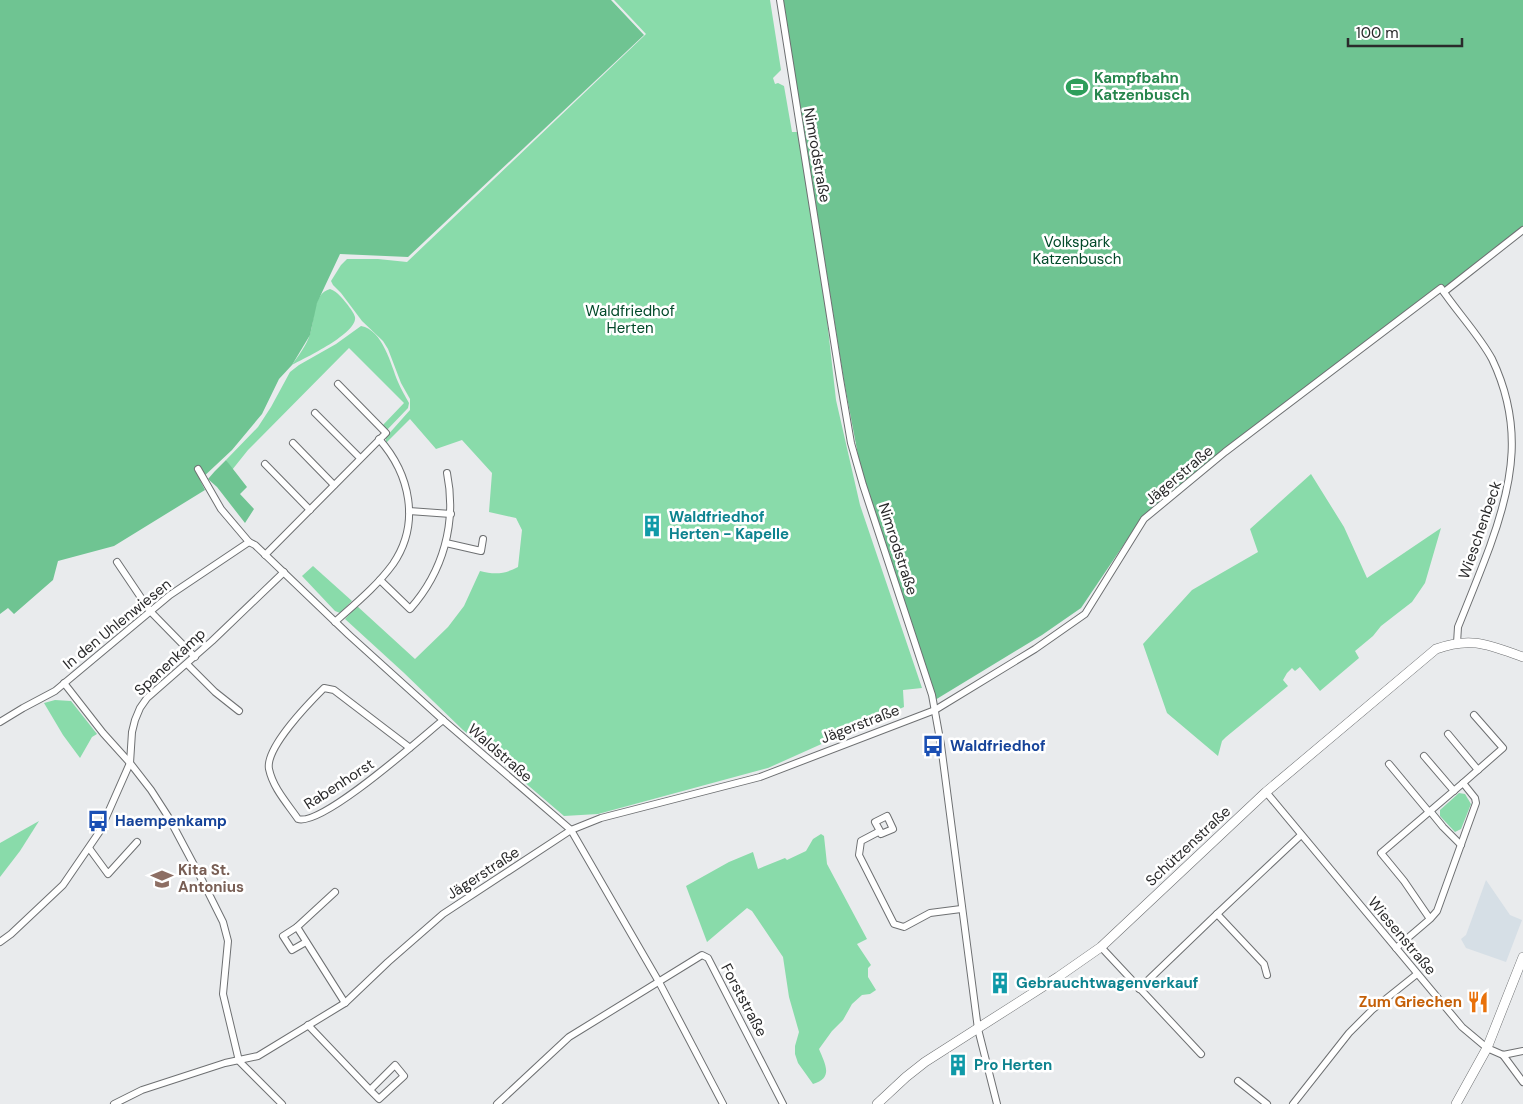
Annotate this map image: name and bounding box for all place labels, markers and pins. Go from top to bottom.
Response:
place label: Kampfbahn Katzenbusch [1094,68,1190,105]
sports icon: Kampfbahn Katzenbusch [1064,74,1090,100]
place label: Waldfriedhof Herten - Kapelle [669,507,789,544]
building icon: Waldfriedhof Herten - Kapelle [639,513,665,539]
bus stop icon: Waldfriedhof [920,733,946,759]
place label: Waldfriedhof [950,736,1046,756]
bus stop icon: Haempenkamp [85,808,111,834]
place label: Haempenkamp [115,811,227,831]
place label: Kita St. Antonius [178,860,244,897]
school or university icon: Kita St. Antonius [149,866,175,892]
building icon: Gebrauchtwagenverkauf [987,970,1013,996]
place label: Gebrauchtwagenverkauf [1016,973,1198,993]
restaurant icon: Zum Griechen [1465,989,1491,1015]
place label: Zum Griechen [1359,992,1462,1012]
building icon: Pro Herten [945,1052,971,1078]
place label: Pro Herten [974,1055,1052,1075]

